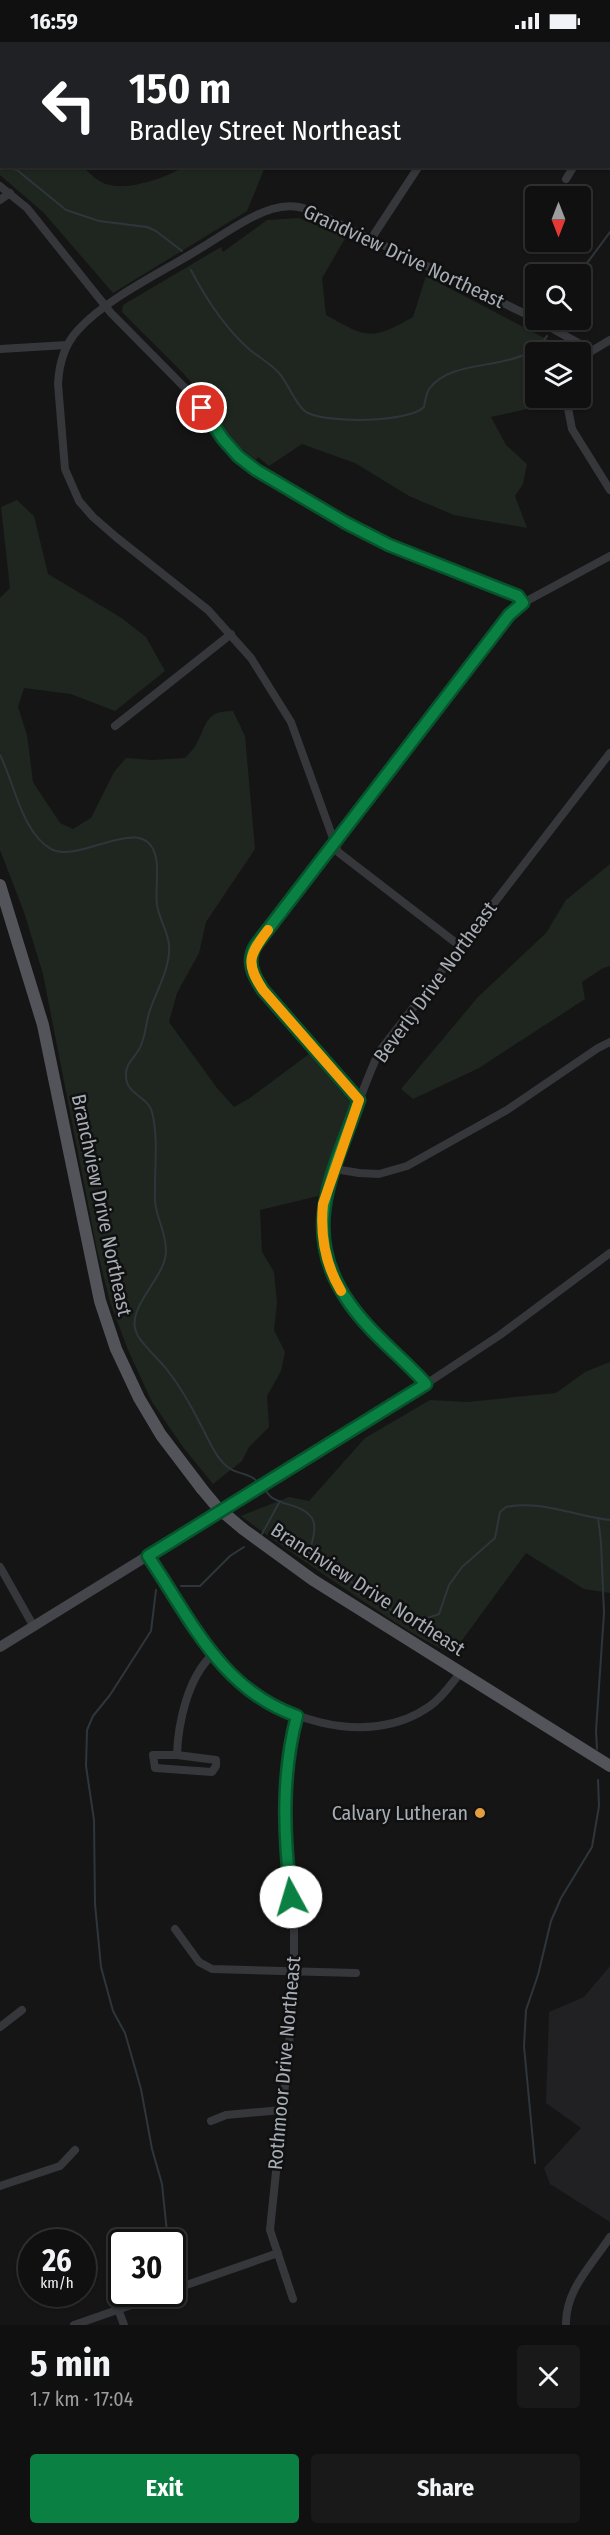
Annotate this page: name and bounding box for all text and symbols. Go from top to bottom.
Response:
text: 16:59 [30,8,78,35]
text: 150 m [129,64,231,114]
icon: left [30,66,108,144]
text: Bradley Street Northeast [129,115,401,147]
north arrow [525,186,591,252]
map controls [525,186,591,408]
street label: Grandview Drive Northeast [300,199,509,313]
button: search [525,264,591,330]
button: layers [525,342,591,408]
pin [176,382,227,433]
icon: arrive [185,391,218,424]
street label: Beverly Drive Northeast [368,896,502,1067]
street label: Branchview Drive Northeast [67,1092,137,1319]
street label: Branchview Drive Northeast [267,1517,470,1661]
place label: Calvary Lutheran [332,1801,468,1825]
marker: Calvary Lutheran [473,1806,487,1820]
position arrow [259,1865,323,1929]
street label: Rothmoor Drive Northeast [263,1955,305,2171]
speed limit sign: 30 [108,2229,186,2307]
text: 26 [42,2243,72,2279]
text: km/h [40,2274,74,2292]
text: 5 min [30,2342,111,2386]
button: close [517,2345,580,2408]
text: 1.7 km · 17:04 [30,2387,133,2411]
button: Exit [30,2454,299,2523]
button: Share [311,2454,580,2523]

